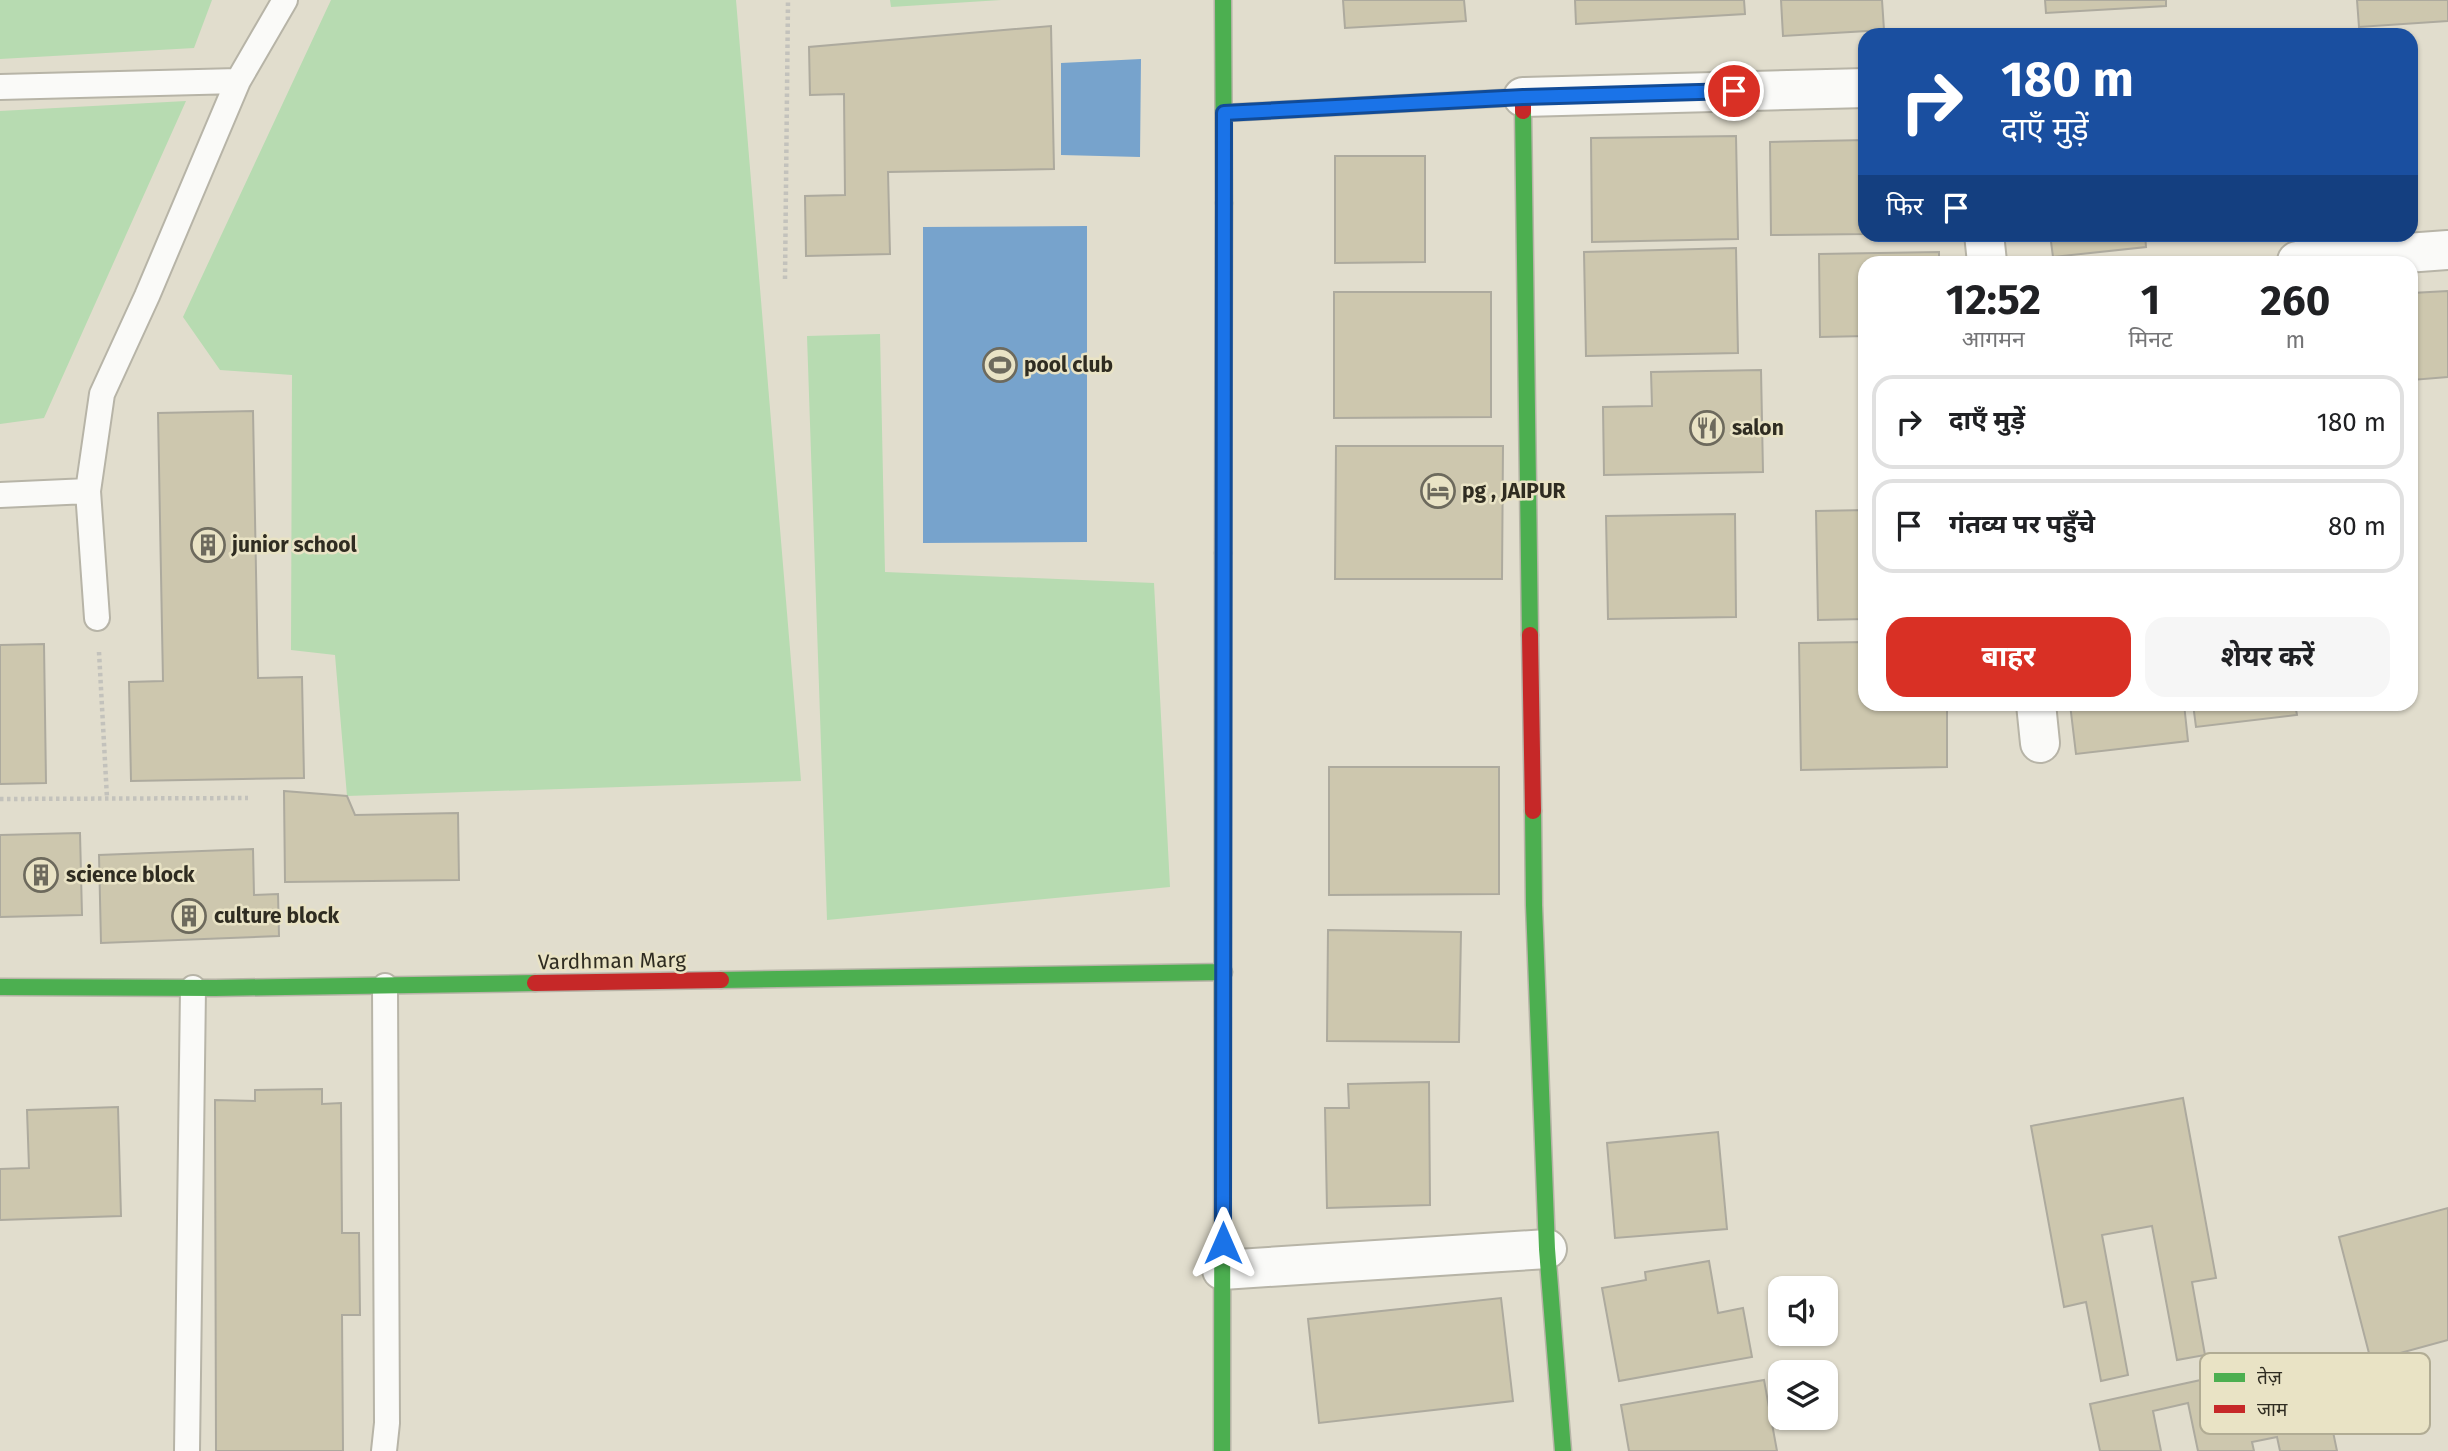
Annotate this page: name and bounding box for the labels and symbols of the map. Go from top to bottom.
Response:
pin [1704,61,1764,121]
sports icon: pool club [981,346,1019,384]
place label: pool club [1024,352,1113,378]
restaurant icon: salon [1688,409,1726,447]
place label: salon [1732,415,1784,441]
hotel icon: pg , JAIPUR [1419,472,1457,510]
place label: pg , JAIPUR [1462,478,1567,504]
building icon: junior school [189,526,227,564]
place label: junior school [231,532,357,558]
building icon: science block [22,856,60,894]
place label: science block [66,862,195,888]
building icon: culture block [170,897,208,935]
place label: culture block [214,903,340,929]
street label: Vardhman Marg [538,947,686,975]
position arrow [1186,1206,1260,1280]
legend [2200,1353,2430,1434]
text: तेज़ [2257,1366,2283,1389]
text: जाम [2257,1398,2288,1421]

